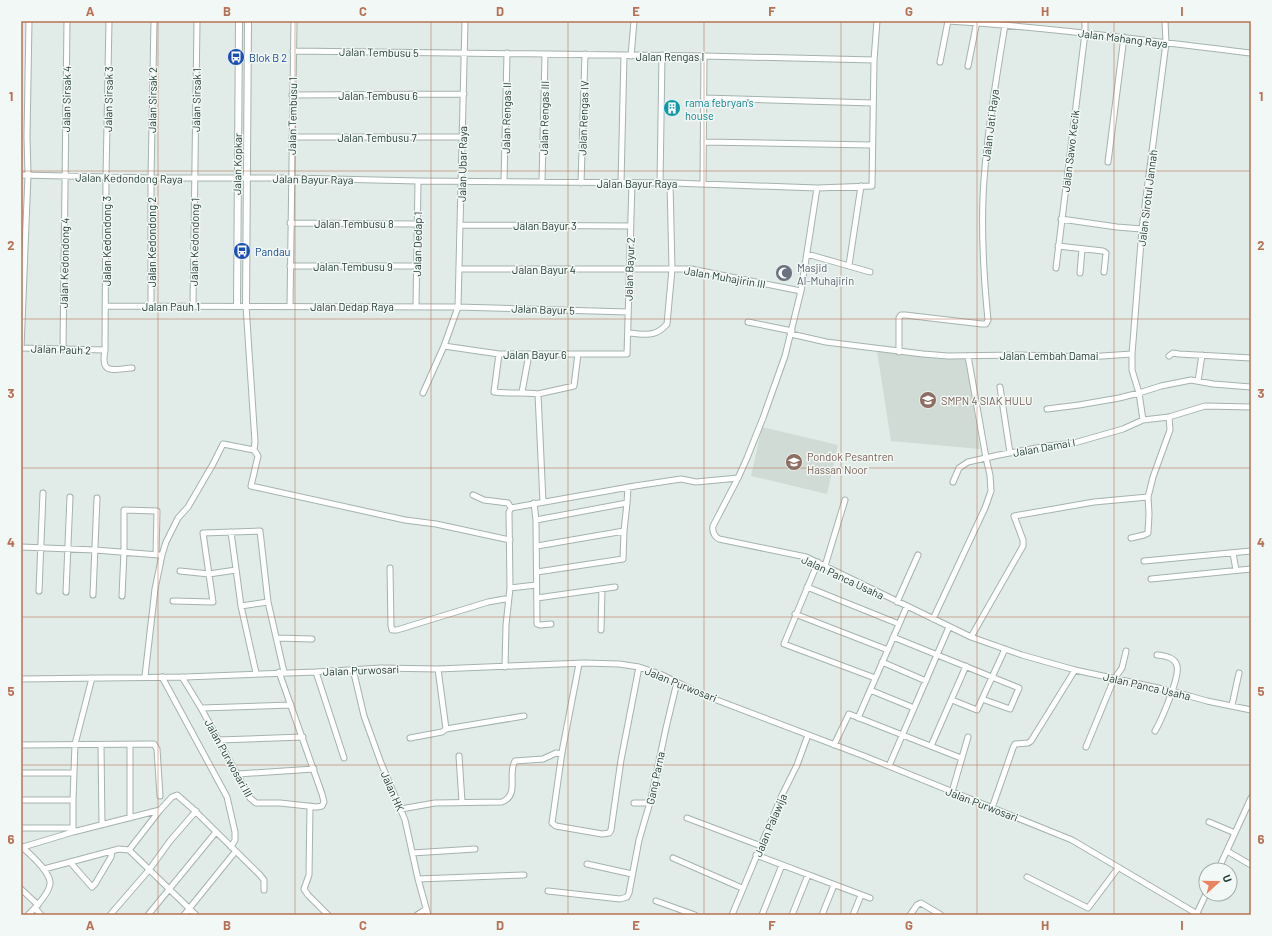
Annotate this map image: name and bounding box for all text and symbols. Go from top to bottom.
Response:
text: A [86,3,95,19]
text: B [223,3,231,19]
text: C [359,3,367,19]
text: D [496,3,504,19]
text: E [632,3,640,19]
text: F [768,3,776,19]
text: G [905,3,913,19]
text: H [1041,3,1049,19]
text: I [1180,3,1184,19]
street label: Jalan Mahang Raya [1077,26,1169,50]
street label: Jalan Tembusu 5 [339,45,419,59]
bus stop icon: Blok B 2 [226,47,246,67]
street label: Jalan Rengas I [636,50,704,63]
place label: Blok B 2 [249,51,287,64]
street label: Jalan Sirsak 4 [59,66,73,132]
street label: Jalan Sirsak 3 [101,66,115,132]
street label: Jalan Sirsak 2 [145,67,159,133]
street label: Jalan Sirsak 1 [189,68,203,132]
street label: Jalan Tembusu 1 [285,77,299,155]
street label: Jalan Rengas IV [575,80,591,156]
street label: Jalan Rengas III [537,81,551,155]
street label: Jalan Rengas II [499,82,513,154]
text: 1 [9,88,13,104]
street label: Jalan Jati Raya [979,88,1001,162]
text: 1 [1259,88,1263,104]
street label: Jalan Tembusu 6 [338,89,418,102]
place label: rama febryan's house [685,96,754,122]
building icon: rama febryan's house [662,98,682,118]
street label: Jalan Sawo Kecik [1059,109,1082,193]
street label: Jalan Ubar Raya [455,126,469,202]
street label: Jalan Tembusu 7 [337,131,417,144]
street label: Jalan Kopkar [230,133,244,195]
street label: Jalan Sirotul Jannah [1135,149,1159,247]
street label: Jalan Kedondong Raya [75,171,183,185]
street label: Jalan Bayur Raya [273,172,353,186]
street label: Jalan Bayur Raya [597,177,677,190]
street label: Jalan Kedondong 3 [100,196,113,286]
street label: Jalan Kedondong 2 [145,197,158,287]
street label: Jalan Kedondong 1 [187,198,201,286]
street label: Jalan Dedap 1 [410,212,424,276]
street label: Jalan Tembusu 8 [314,217,394,230]
street label: Jalan Kedondong 4 [57,218,71,308]
street label: Jalan Bayur 3 [513,219,577,232]
text: 2 [7,237,15,253]
street label: Jalan Bayur 2 [621,237,637,301]
text: 2 [1257,237,1265,253]
bus stop icon: Pandau [232,241,252,261]
place label: Pandau [255,245,291,258]
street label: Jalan Tembusu 9 [313,260,393,273]
place label: Masjid Al-Muhajirin [797,261,854,287]
street label: Jalan Bayur 4 [512,263,576,276]
street label: Jalan Muhajirin III [683,263,767,291]
mosque icon: Masjid Al-Muhajirin [774,263,794,283]
street label: Jalan Pauh 1 [142,300,200,313]
street label: Jalan Dedap Raya [310,300,394,313]
street label: Jalan Bayur 5 [511,301,575,317]
street label: Jalan Pauh 2 [31,341,91,357]
street label: Jalan Bayur 6 [503,348,567,361]
street label: Jalan Lembah Damai [999,349,1099,362]
text: 3 [7,385,15,401]
text: 3 [1257,385,1265,401]
school or university icon: SMPN 4 SIAK HULU [918,390,938,410]
place label: SMPN 4 SIAK HULU [941,394,1032,407]
street label: Jalan Damai I [1012,435,1076,459]
place label: Pondok Pesantren Hassan Noor [807,450,894,476]
school or university icon: Pondok Pesantren Hassan Noor [784,452,804,472]
text: 4 [7,534,15,550]
text: 4 [1257,534,1265,550]
street label: Jalan Panca Usaha [800,552,886,602]
street label: Jalan Purwosari [323,662,400,678]
street label: Jalan Purwosari [643,664,719,704]
street label: Jalan Panca Usaha [1102,670,1192,702]
text: 5 [7,683,15,699]
text: 5 [1257,683,1265,699]
street label: Jalan Purwosari III [202,717,256,799]
street label: Gang Parna [643,750,667,806]
street label: Jalan HK [379,769,407,813]
street label: Jalan Purwosari [944,784,1020,824]
street label: Jalan Palawija [751,791,789,859]
text: 6 [8,831,15,847]
text: 6 [1258,831,1265,847]
north arrow [1198,862,1238,902]
text: U [1220,873,1235,884]
text: A [86,917,95,933]
text: B [223,917,231,933]
text: C [359,917,367,933]
text: D [496,917,504,933]
text: E [632,917,640,933]
text: F [768,917,776,933]
text: G [905,917,913,933]
text: H [1041,917,1049,933]
text: I [1180,917,1184,933]

